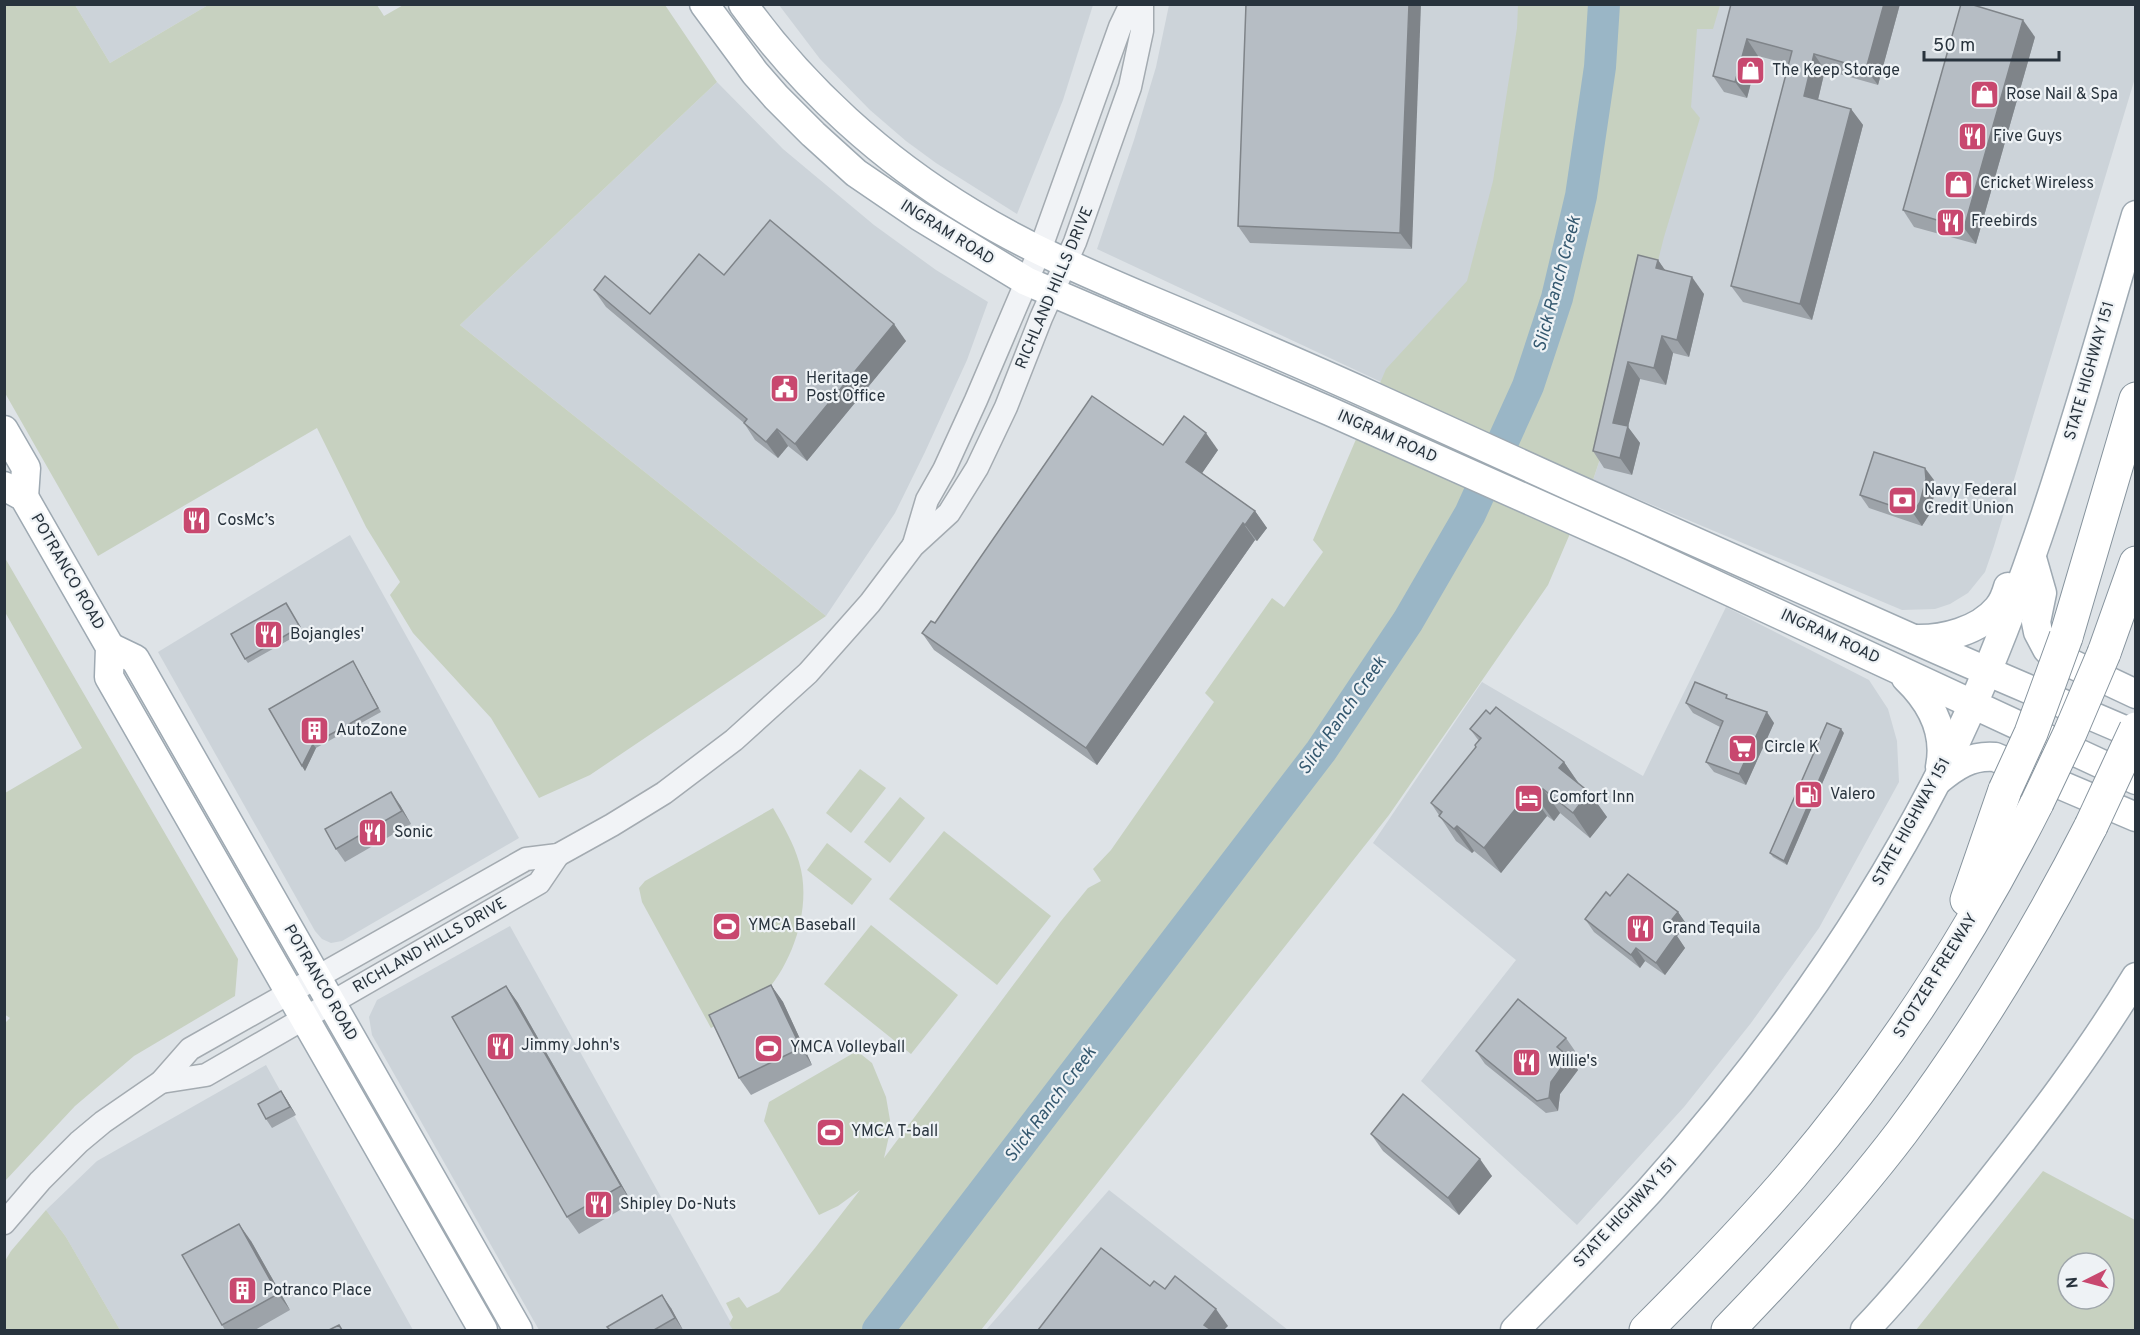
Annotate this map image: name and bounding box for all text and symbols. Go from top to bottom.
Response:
scale bar [1924,24,2059,62]
text: 50 m [1933,35,1975,58]
shop icon: The Keep Storage [1735,55,1767,87]
place label: The Keep Storage [1772,61,1900,81]
shop icon: Rose Nail & Spa [1969,79,2001,111]
place label: Rose Nail & Spa [2006,85,2118,105]
restaurant icon: Five Guys [1956,121,1988,153]
place label: Five Guys [1993,127,2062,147]
shop icon: Cricket Wireless [1943,168,1975,200]
place label: Cricket Wireless [1980,174,2094,194]
street label: INGRAM ROAD [896,196,998,270]
street label: RICHLAND HILLS DRIVE [1012,204,1098,372]
restaurant icon: Freebirds [1934,206,1966,238]
place label: Freebirds [1971,212,2038,232]
water label: Slick Ranch Creek [1529,213,1587,354]
street label: STATE HIGHWAY 151 [2061,299,2119,443]
place label: Heritage Post Office [806,369,885,407]
public building icon: Heritage Post Office [769,372,801,404]
street label: INGRAM ROAD [1334,406,1440,468]
place label: Navy Federal Credit Union [1924,481,2017,519]
bank icon: Navy Federal Credit Union [1887,484,1919,516]
restaurant icon: CosMc’s [180,505,212,537]
street label: POTRANCO ROAD [26,510,108,634]
place label: CosMc’s [217,511,275,531]
street label: INGRAM ROAD [1777,605,1883,669]
restaurant icon: Bojangles' [253,619,285,651]
place label: Bojangles' [290,625,364,645]
water label: Slick Ranch Creek [1294,652,1393,780]
building icon: AutoZone [299,715,331,747]
place label: AutoZone [336,721,407,741]
supermarket icon: Circle K [1727,732,1759,764]
place label: Circle K [1764,738,1819,758]
street label: STATE HIGHWAY 151 [1868,754,1956,890]
fuel station icon: Valero [1793,779,1825,811]
hotel icon: Comfort Inn [1512,782,1544,814]
place label: Valero [1830,785,1876,805]
place label: Comfort Inn [1549,788,1635,808]
restaurant icon: Sonic [357,817,389,849]
place label: Sonic [394,823,433,843]
street label: RICHLAND HILLS DRIVE [349,894,511,998]
sports icon: YMCA Baseball [711,910,743,942]
street label: STOTZER FREEWAY [1890,910,1982,1042]
restaurant icon: Grand Tequila [1625,913,1657,945]
place label: YMCA Baseball [748,916,856,936]
place label: Grand Tequila [1662,919,1760,939]
street label: POTRANCO ROAD [279,921,361,1045]
restaurant icon: Jimmy John's [484,1030,516,1062]
sports icon: YMCA Volleyball [753,1032,785,1064]
place label: Jimmy John's [521,1036,620,1056]
place label: YMCA Volleyball [790,1038,905,1058]
water label: Slick Ranch Creek [1000,1042,1103,1168]
restaurant icon: Willie's [1511,1046,1543,1078]
place label: Willie's [1548,1052,1598,1072]
sports icon: YMCA T-ball [814,1116,846,1148]
place label: YMCA T-ball [851,1122,938,1142]
street label: STATE HIGHWAY 151 [1570,1154,1682,1272]
restaurant icon: Shipley Do-Nuts [583,1189,615,1221]
place label: Shipley Do-Nuts [620,1195,736,1215]
north arrow [2056,1251,2116,1311]
building icon: Potranco Place [226,1275,258,1307]
text: N [2063,1276,2084,1289]
place label: Potranco Place [263,1281,372,1301]

